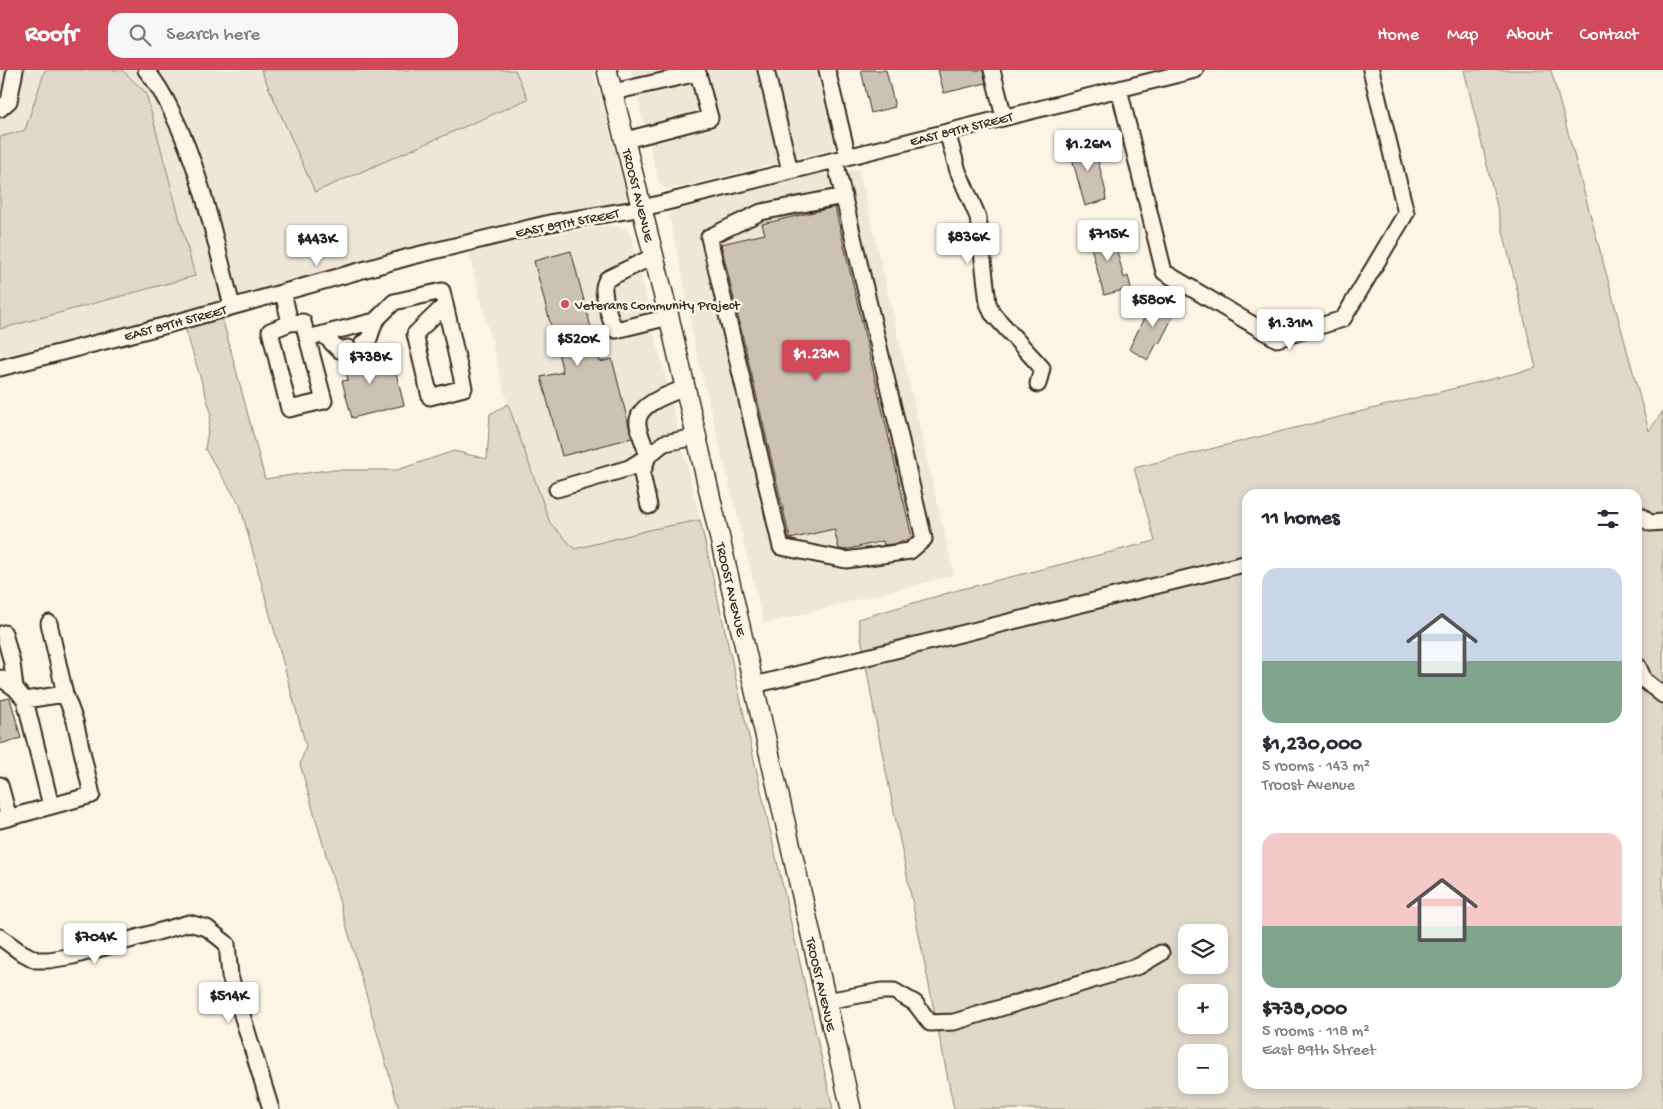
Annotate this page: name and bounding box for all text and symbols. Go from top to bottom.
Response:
search box [108,13,458,58]
text: Roofr [25,21,78,50]
icon: search [126,21,154,49]
text: Search here [166,24,260,47]
text: Home [1377,25,1419,46]
text: Map [1447,25,1478,46]
text: About [1506,25,1552,46]
text: Contact [1580,25,1638,46]
street label: EAST 89TH STREET [908,109,1015,151]
pin: $1.26M [1047,129,1129,172]
text: $1.26M [1065,136,1111,155]
street label: TROOST AVENUE [617,146,657,245]
street label: EAST 89TH STREET [514,206,622,243]
pin: $715K [1073,220,1143,262]
pin: $836K [933,222,1003,265]
pin: $443K [282,224,352,267]
text: $715K [1088,226,1128,245]
text: $836K [947,229,989,248]
text: $443K [297,231,337,250]
pin: $580K [1118,286,1188,328]
text: $580K [1132,292,1174,311]
marker: Veterans Community Project [559,298,571,310]
place label: Veterans Community Project [574,298,741,315]
street label: EAST 89TH STREET [122,302,229,346]
pin: $1.31M [1249,308,1331,351]
text: $1.31M [1268,315,1312,334]
pin: $520K [543,324,613,367]
text: $520K [557,331,599,350]
pin: $1.23M [775,340,857,382]
pin: $738K [335,342,405,385]
text: $1.23M [793,346,839,365]
text: $738K [349,349,391,368]
icon: filters [1594,505,1622,533]
text: 11 homes [1262,507,1340,532]
street label: TROOST AVENUE [710,540,749,639]
icon: home [1397,600,1487,690]
text: $1,230,000 [1262,733,1362,758]
text: 5 rooms · 143 m² [1262,758,1370,777]
text: Troost Avenue [1262,777,1355,796]
icon: home [1397,865,1487,955]
pin: $704K [60,922,130,965]
map controls [1178,924,1228,1094]
button: layers [1178,924,1228,974]
text: $704K [75,929,115,948]
street label: TROOST AVENUE [800,935,839,1034]
pin: $514K [194,982,264,1024]
button: + [1178,984,1228,1034]
text: $514K [210,988,248,1007]
text: $738,000 [1262,998,1347,1023]
text: 5 rooms · 118 m² [1262,1023,1370,1042]
text: East 89th Street [1262,1042,1375,1061]
button: − [1178,1044,1228,1094]

